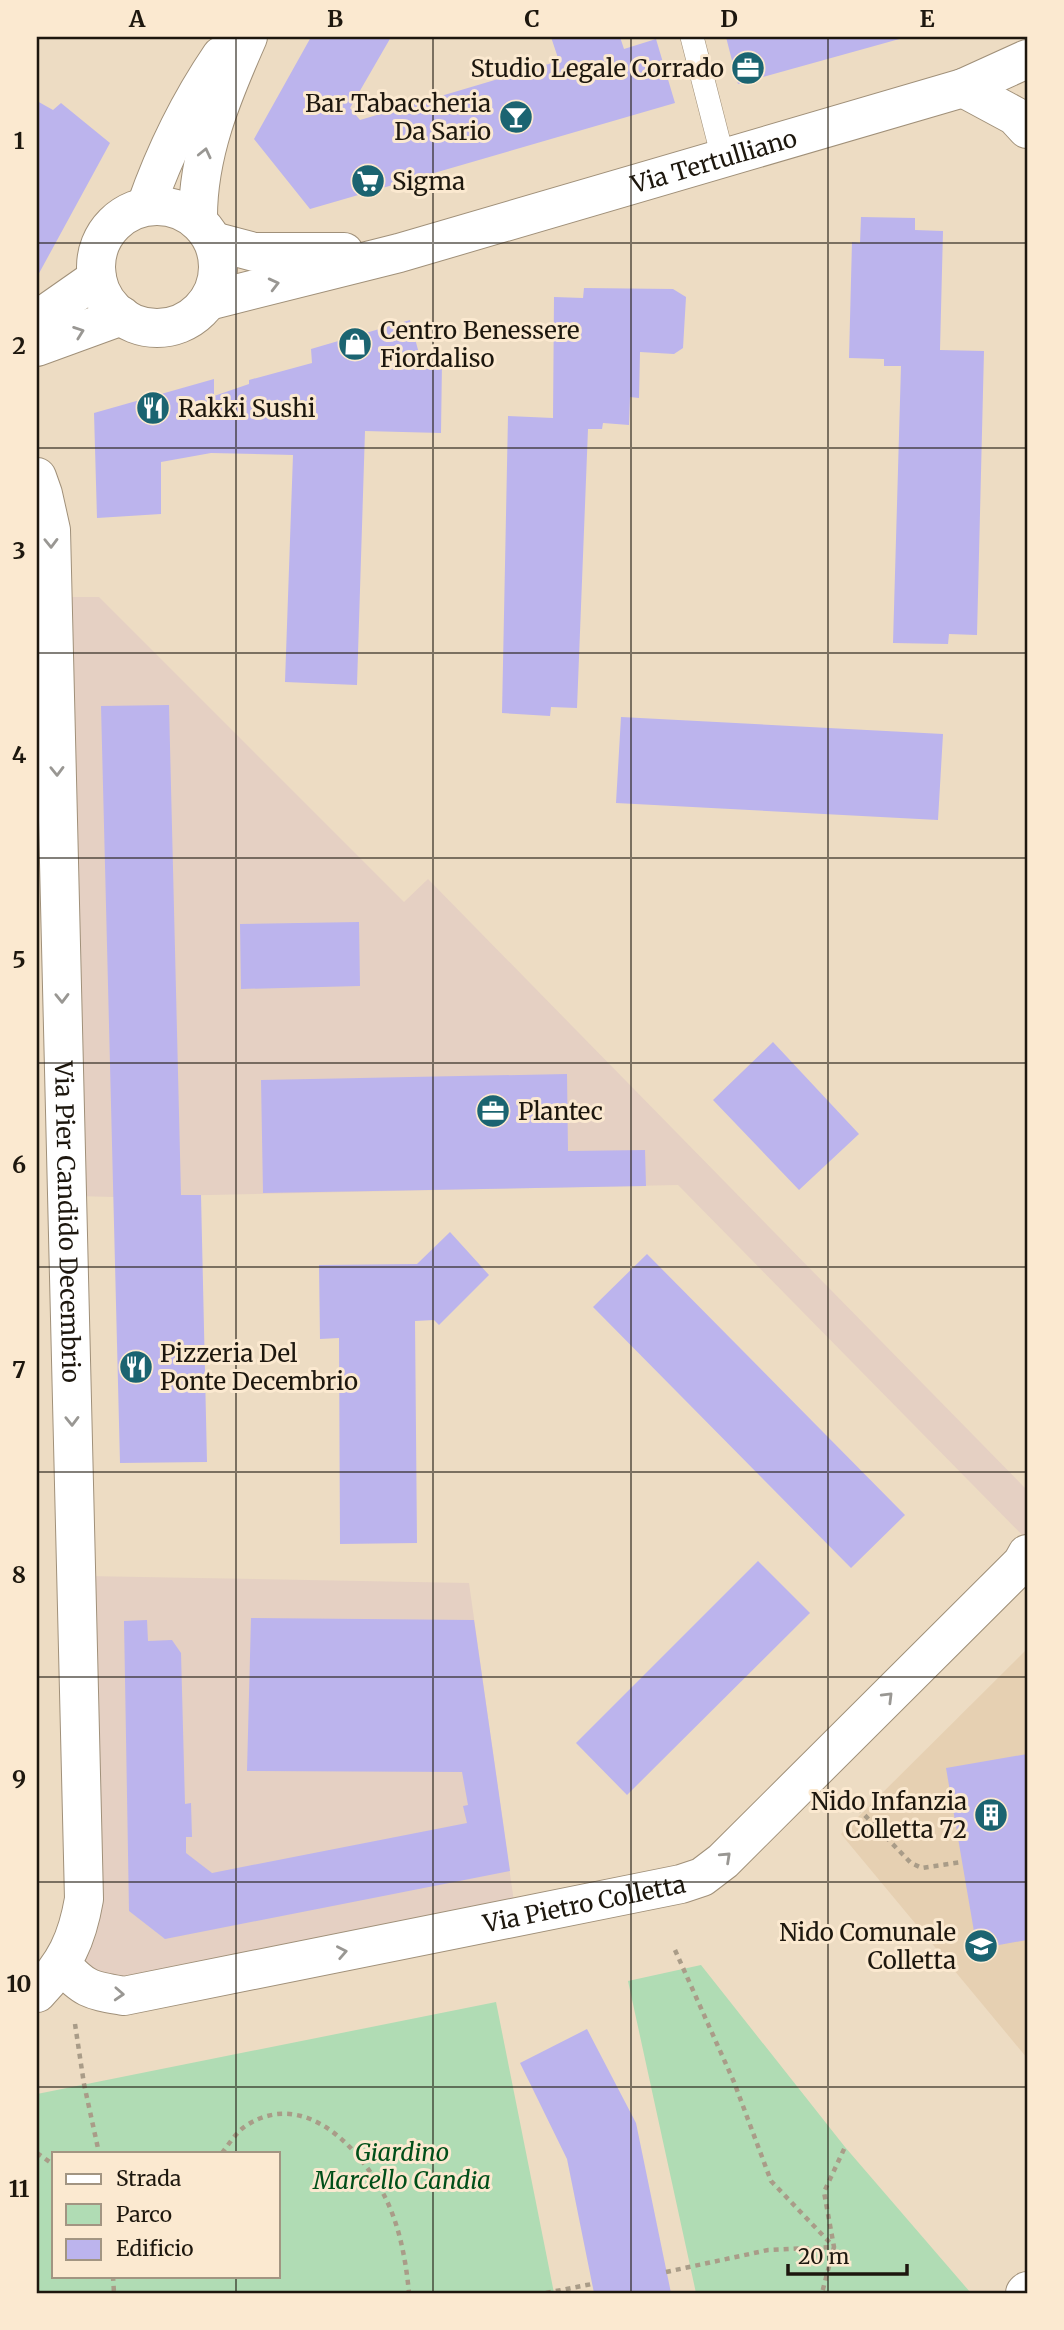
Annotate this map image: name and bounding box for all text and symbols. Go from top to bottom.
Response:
text: A [128,4,146,33]
text: B [327,4,343,33]
text: C [524,4,540,33]
text: D [720,4,738,33]
text: E [919,4,935,33]
office icon: Studio Legale Corrado [729,49,767,87]
place label: Studio Legale Corrado [471,53,724,84]
place label: Bar Tabaccheria Da Sario [305,88,491,147]
bar icon: Bar Tabaccheria Da Sario [497,98,535,136]
street label: Via Tertulliano [626,122,800,200]
text: 1 [14,126,25,155]
one-way arrow [197,147,212,159]
supermarket icon: Sigma [349,162,387,200]
place label: Sigma [392,166,465,197]
one-way arrow [268,277,280,292]
place label: Centro Benessere Fiordaliso [380,315,579,374]
shop icon: Centro Benessere Fiordaliso [336,325,374,363]
one-way arrow [73,326,85,340]
text: 2 [12,331,26,360]
restaurant icon: Rakki Sushi [134,389,172,427]
place label: Rakki Sushi [178,393,316,424]
text: 3 [12,536,26,565]
one-way arrow [43,538,59,549]
text: 4 [12,740,27,769]
one-way arrow [49,765,64,776]
text: 5 [12,945,26,974]
one-way arrow [54,993,70,1004]
street label: Via Pier Candido Decembrio [48,1060,87,1383]
office icon: Plantec [474,1092,512,1130]
place label: Plantec [518,1096,603,1127]
text: 6 [12,1150,26,1179]
place label: Pizzeria Del Ponte Decembrio [160,1338,358,1397]
restaurant icon: Pizzeria Del Ponte Decembrio [117,1348,155,1386]
text: 7 [12,1355,26,1384]
one-way arrow [65,1416,80,1427]
text: 8 [12,1560,26,1589]
one-way arrow [879,1692,892,1705]
text: 9 [12,1764,26,1793]
place label: Nido Infanzia Colletta 72 [811,1786,967,1845]
building icon: Nido Infanzia Colletta 72 [972,1796,1010,1834]
one-way arrow [718,1853,731,1865]
street label: Via Pietro Colletta [479,1868,688,1939]
place label: Nido Comunale Colletta [779,1917,956,1976]
school or university icon: Nido Comunale Colletta [962,1927,1000,1965]
one-way arrow [336,1946,348,1961]
text: 10 [7,1969,31,1998]
one-way arrow [114,1986,125,2001]
park label: Giardino Marcello Candia [312,2137,491,2196]
legend [52,2152,280,2278]
text: Strada [116,2165,181,2192]
text: 11 [9,2174,30,2203]
text: Parco [116,2201,172,2228]
scale bar [788,2232,906,2276]
text: Edificio [116,2235,193,2262]
text: 20 m [798,2243,850,2270]

